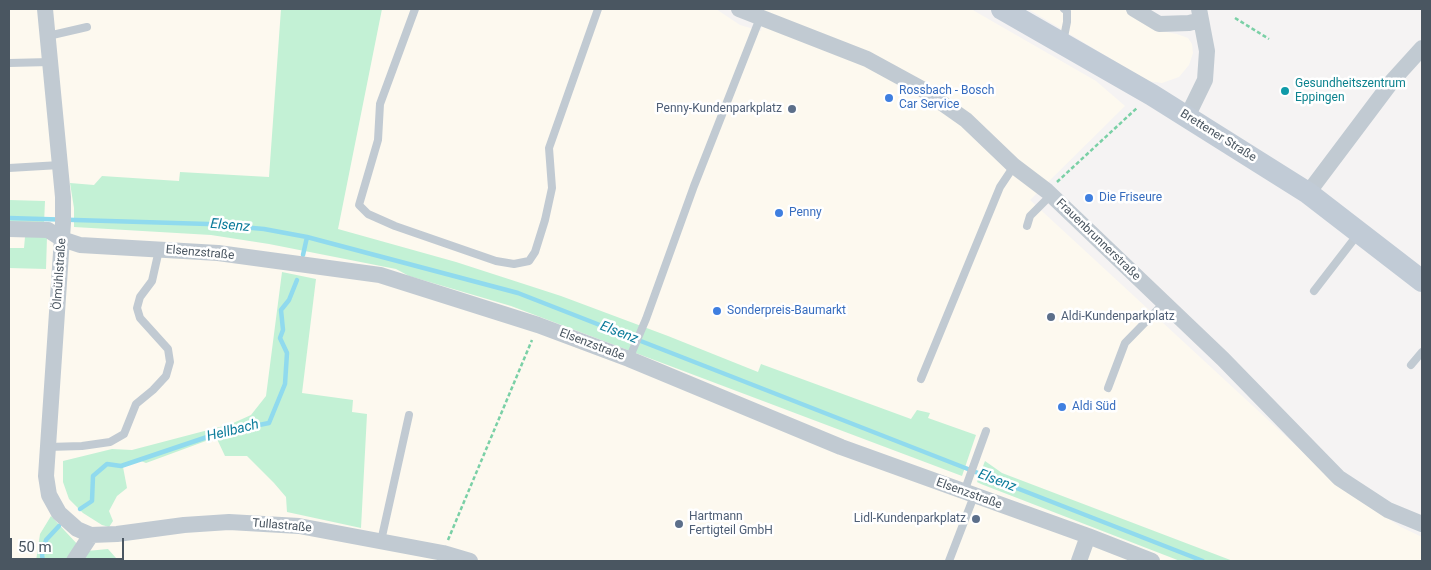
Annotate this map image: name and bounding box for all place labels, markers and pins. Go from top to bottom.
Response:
place label: Gesundheitszentrum Eppingen [1295,77,1406,105]
place label: Rossbach - Bosch Car Service [899,84,994,112]
marker: Gesundheitszentrum Eppingen [1279,85,1291,97]
marker: Rossbach - Bosch Car Service [883,92,895,104]
place label: Penny-Kundenparkplatz [656,102,782,116]
marker: Penny-Kundenparkplatz [786,103,798,115]
place label: Die Friseure [1099,191,1162,205]
marker: Die Friseure [1083,192,1095,204]
place label: Penny [789,206,822,220]
marker: Penny [773,207,785,219]
place label: Sonderpreis-Baumarkt [727,304,846,318]
marker: Sonderpreis-Baumarkt [711,305,723,317]
place label: Aldi-Kundenparkplatz [1061,310,1175,324]
marker: Aldi-Kundenparkplatz [1045,311,1057,323]
place label: Aldi Süd [1072,400,1116,414]
marker: Aldi Süd [1056,401,1068,413]
place label: Hartmann Fertigteil GmbH [689,510,773,538]
place label: Lidl-Kundenparkplatz [854,512,966,526]
marker: Lidl-Kundenparkplatz [970,513,982,525]
marker: Hartmann Fertigteil GmbH [673,518,685,530]

